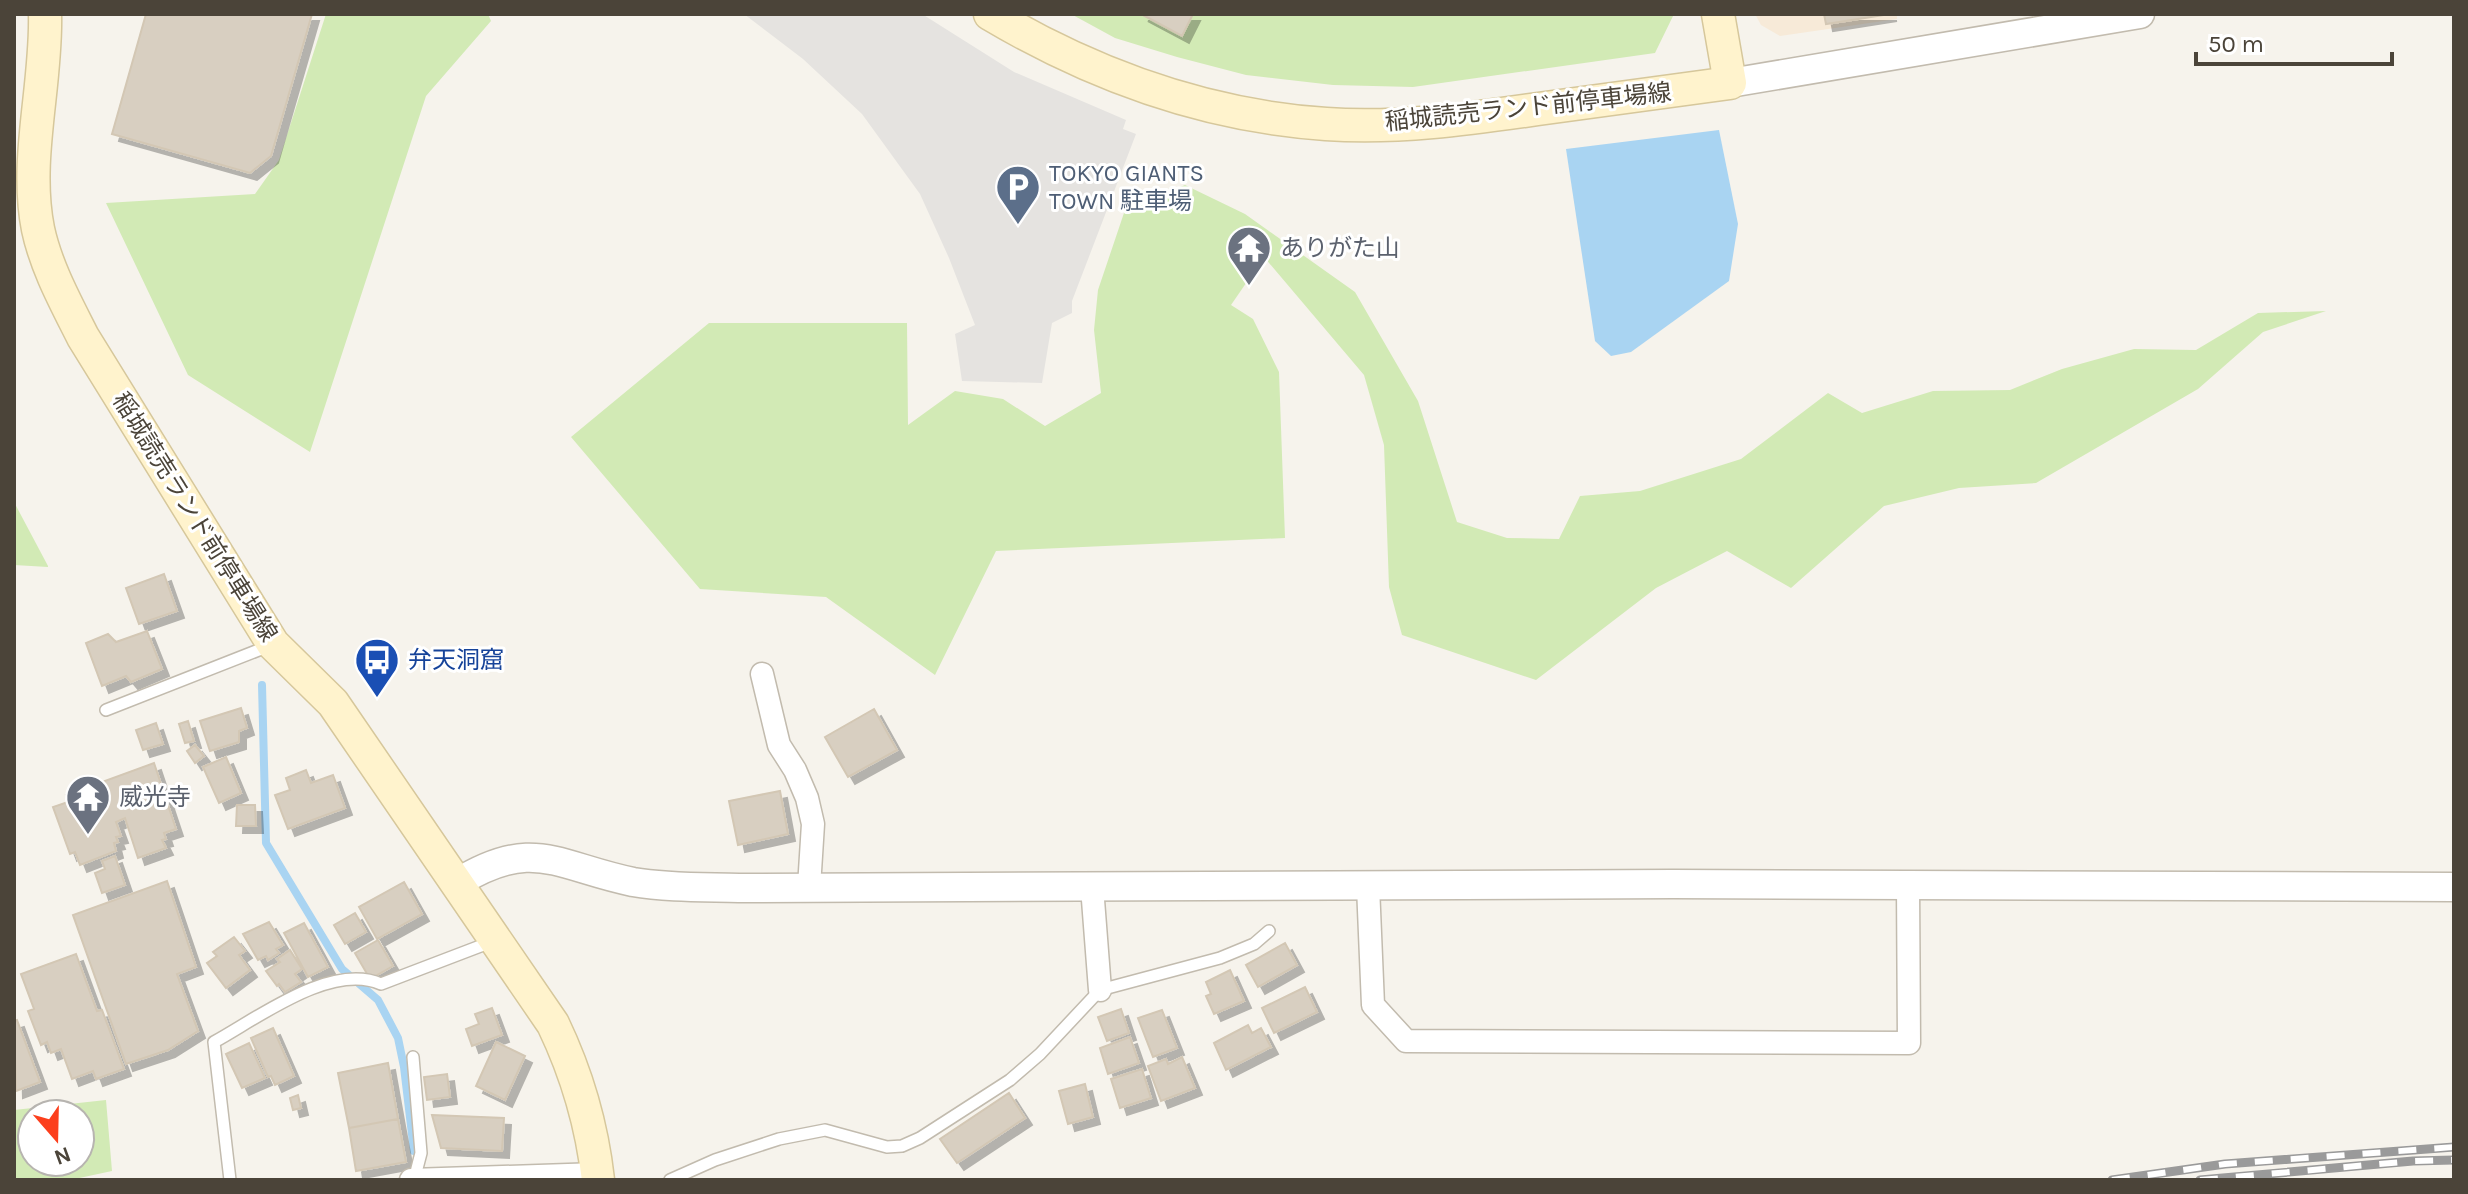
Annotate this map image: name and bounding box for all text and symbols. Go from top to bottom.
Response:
scale bar [2196,16,2392,66]
text: 50 m [2208,30,2264,58]
street label: 稲城読売ランド前停車場線 [1383,78,1673,136]
place label: TOKYO GIANTS TOWN 駐車場 [1049,159,1204,215]
parking icon: TOKYO GIANTS TOWN 駐車場 [994,163,1042,226]
temple icon: ありがた山 [1225,224,1273,287]
place label: ありがた山 [1280,234,1400,262]
street label: 稲城読売ランド前停車場線 [107,387,283,647]
bus stop icon: 弁天洞窟 [353,636,401,699]
place label: 弁天洞窟 [408,646,504,674]
temple icon: 威光寺 [64,773,112,836]
place label: 威光寺 [119,783,191,811]
north arrow [16,1098,96,1178]
text: N [51,1141,74,1171]

